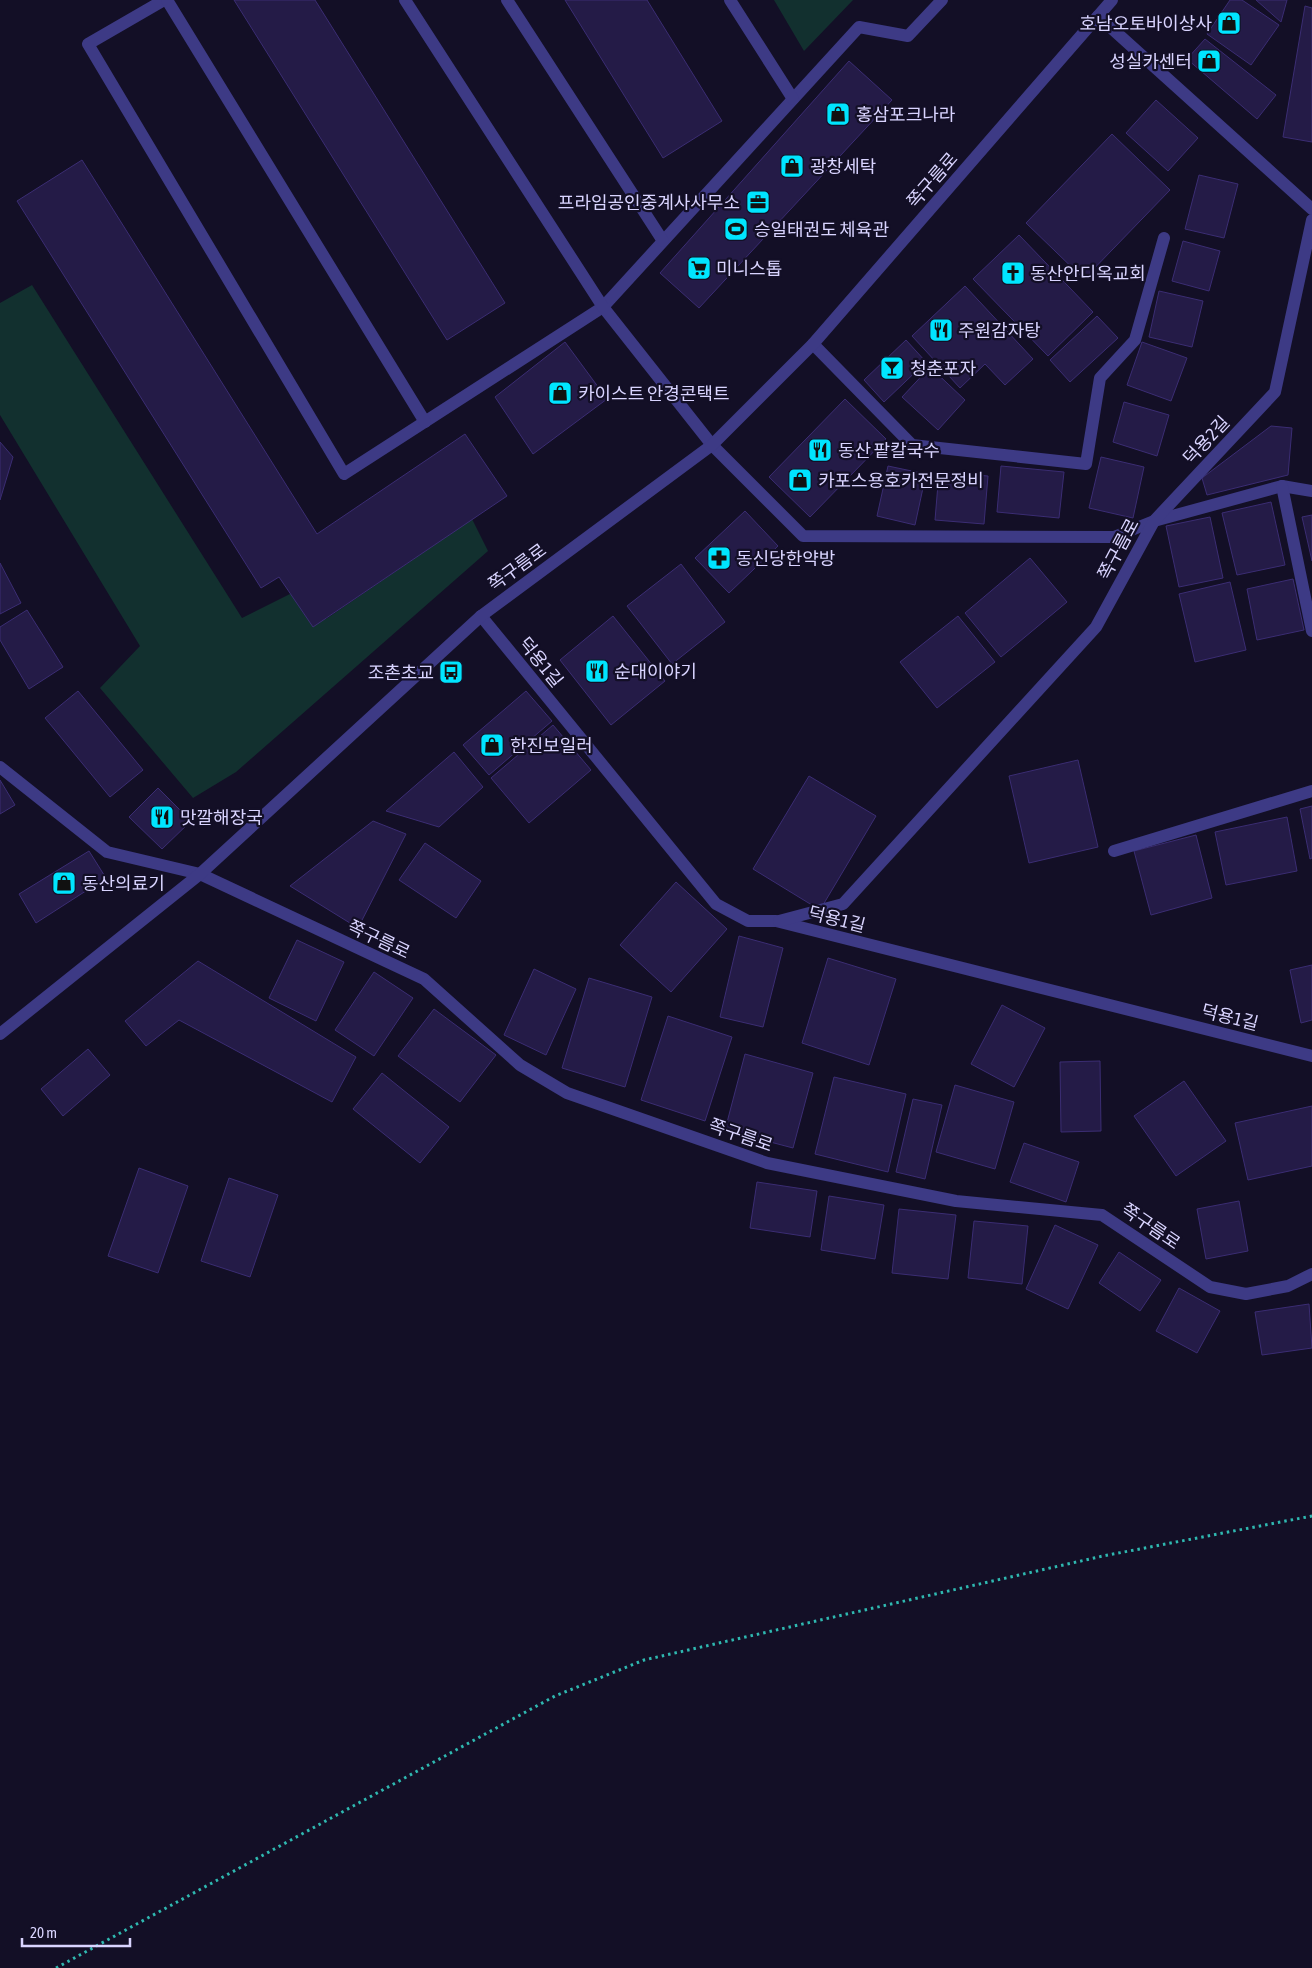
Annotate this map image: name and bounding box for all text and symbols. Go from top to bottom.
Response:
shop icon: 호남오토바이상사 [1216,10,1242,36]
place label: 호남오토바이상사 [1080,13,1212,34]
shop icon: 성실카센터 [1196,48,1222,74]
place label: 성실카센터 [1109,51,1192,72]
shop icon: 홍삼포크나라 [825,101,851,127]
place label: 홍삼포크나라 [856,104,956,125]
street label: 쪽구름로 [902,148,962,212]
shop icon: 광창세탁 [779,153,805,179]
place label: 광창세탁 [810,156,876,177]
office icon: 프라임공인중계사사무소 [745,189,771,215]
place label: 프라임공인중계사사무소 [558,192,740,213]
sports icon: 승일태권도 체육관 [723,216,749,242]
place label: 승일태권도 체육관 [754,219,889,240]
supermarket icon: 미니스톱 [686,255,712,281]
place label: 미니스톱 [716,258,782,279]
church icon: 동산안디옥교회 [1000,260,1026,286]
place label: 동산안디옥교회 [1030,263,1146,284]
restaurant icon: 주원감자탕 [928,317,954,343]
place label: 주원감자탕 [958,320,1041,341]
bar icon: 청춘포자 [879,355,905,381]
place label: 청춘포자 [910,358,977,379]
shop icon: 카이스트 안경콘택트 [547,380,573,406]
place label: 카이스트 안경콘택트 [578,383,730,404]
street label: 덕용2길 [1178,412,1234,468]
restaurant icon: 동산 팥칼국수 [807,437,833,463]
place label: 동산 팥칼국수 [838,440,940,461]
shop icon: 카포스용호카전문정비 [787,467,813,493]
place label: 카포스용호카전문정비 [818,470,984,491]
street label: 쪽구름로 [1093,515,1143,583]
street label: 쪽구름로 [484,539,550,595]
pharmacy icon: 동신당한약방 [706,545,732,571]
place label: 동신당한약방 [736,548,835,569]
street label: 덕용1길 [515,633,567,691]
restaurant icon: 순대이야기 [584,658,610,684]
bus stop icon: 조촌초교 [438,659,464,685]
place label: 순대이야기 [614,661,697,682]
place label: 조촌초교 [368,662,434,683]
shop icon: 한진보일러 [479,732,505,758]
place label: 한진보일러 [510,735,593,756]
restaurant icon: 맛깔해장국 [149,804,175,830]
place label: 맛깔해장국 [180,807,263,828]
shop icon: 동산의료기 [51,870,77,896]
place label: 동산의료기 [82,873,165,894]
street label: 덕용1길 [806,902,868,936]
street label: 쪽구름로 [345,915,413,963]
street label: 덕용1길 [1199,1000,1261,1034]
street label: 쪽구름로 [706,1114,776,1156]
street label: 쪽구름로 [1118,1199,1184,1253]
scale bar [22,1916,130,1948]
text: 20 m [30,1924,57,1941]

